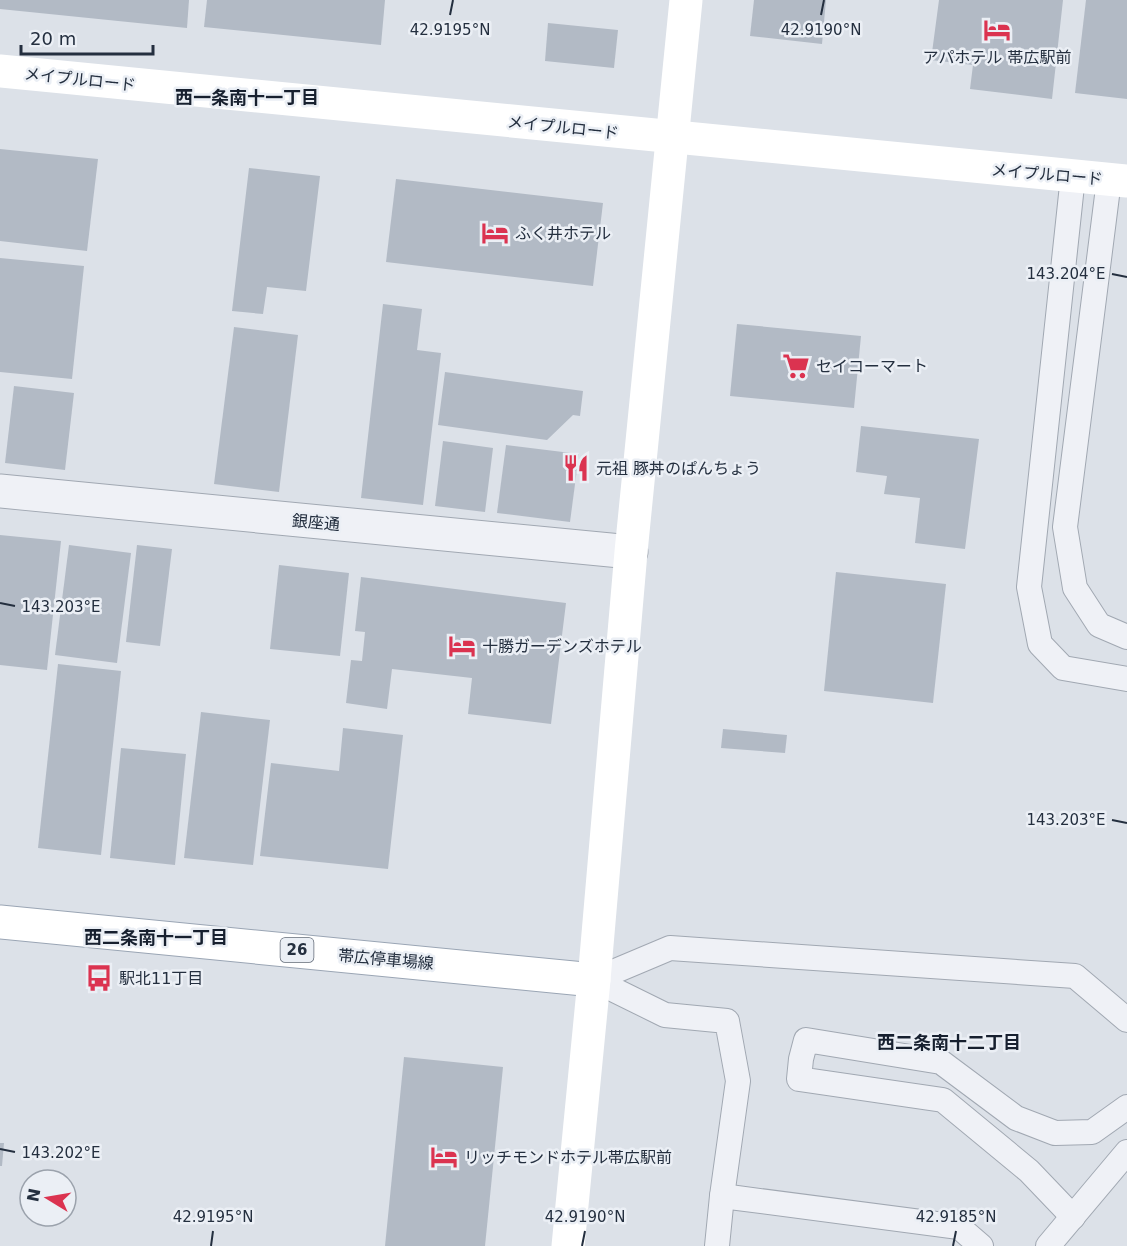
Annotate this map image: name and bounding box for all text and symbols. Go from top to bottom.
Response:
hotel icon: アパホテル 帯広駅前 [982,15,1012,45]
scale bar [21,18,153,56]
text: 42.9195°N [410,21,490,39]
text: 42.9190°N [781,21,861,39]
text: 20 m [30,28,76,49]
place label: アパホテル 帯広駅前 [923,48,1071,67]
street label: メイプルロード [23,64,137,95]
district label: 西一条南十一丁目 [175,87,319,108]
street label: メイプルロード [506,112,620,143]
street label: メイプルロード [990,160,1104,189]
hotel icon: ふく井ホテル [480,218,510,248]
place label: ふく井ホテル [515,224,611,243]
text: 143.204°E [1026,265,1106,283]
supermarket icon: セイコーマート [781,351,811,381]
place label: セイコーマート [816,357,928,376]
restaurant icon: 元祖 豚丼のぱんちょう [561,453,591,483]
place label: 元祖 豚丼のぱんちょう [596,459,761,478]
street label: 銀座通 [291,511,341,534]
text: 143.203°E [21,598,101,616]
hotel icon: 十勝ガーデンズホテル [447,631,477,661]
place label: 十勝ガーデンズホテル [482,637,642,656]
text: 143.203°E [1026,811,1106,829]
district label: 西二条南十一丁目 [84,927,228,948]
road number: 26 [280,938,314,962]
street label: 帯広停車場線 [337,946,435,973]
bus stop icon: 駅北11丁目 [84,963,114,993]
place label: 駅北11丁目 [119,969,203,988]
district label: 西二条南十二丁目 [877,1032,1021,1053]
hotel icon: リッチモンドホテル帯広駅前 [429,1142,459,1172]
text: 143.202°E [21,1144,101,1162]
place label: リッチモンドホテル帯広駅前 [464,1148,672,1167]
north arrow [18,1168,78,1228]
text: N [23,1187,44,1204]
text: 42.9195°N [173,1208,253,1226]
text: 42.9190°N [545,1208,625,1226]
text: 42.9185°N [916,1208,996,1226]

